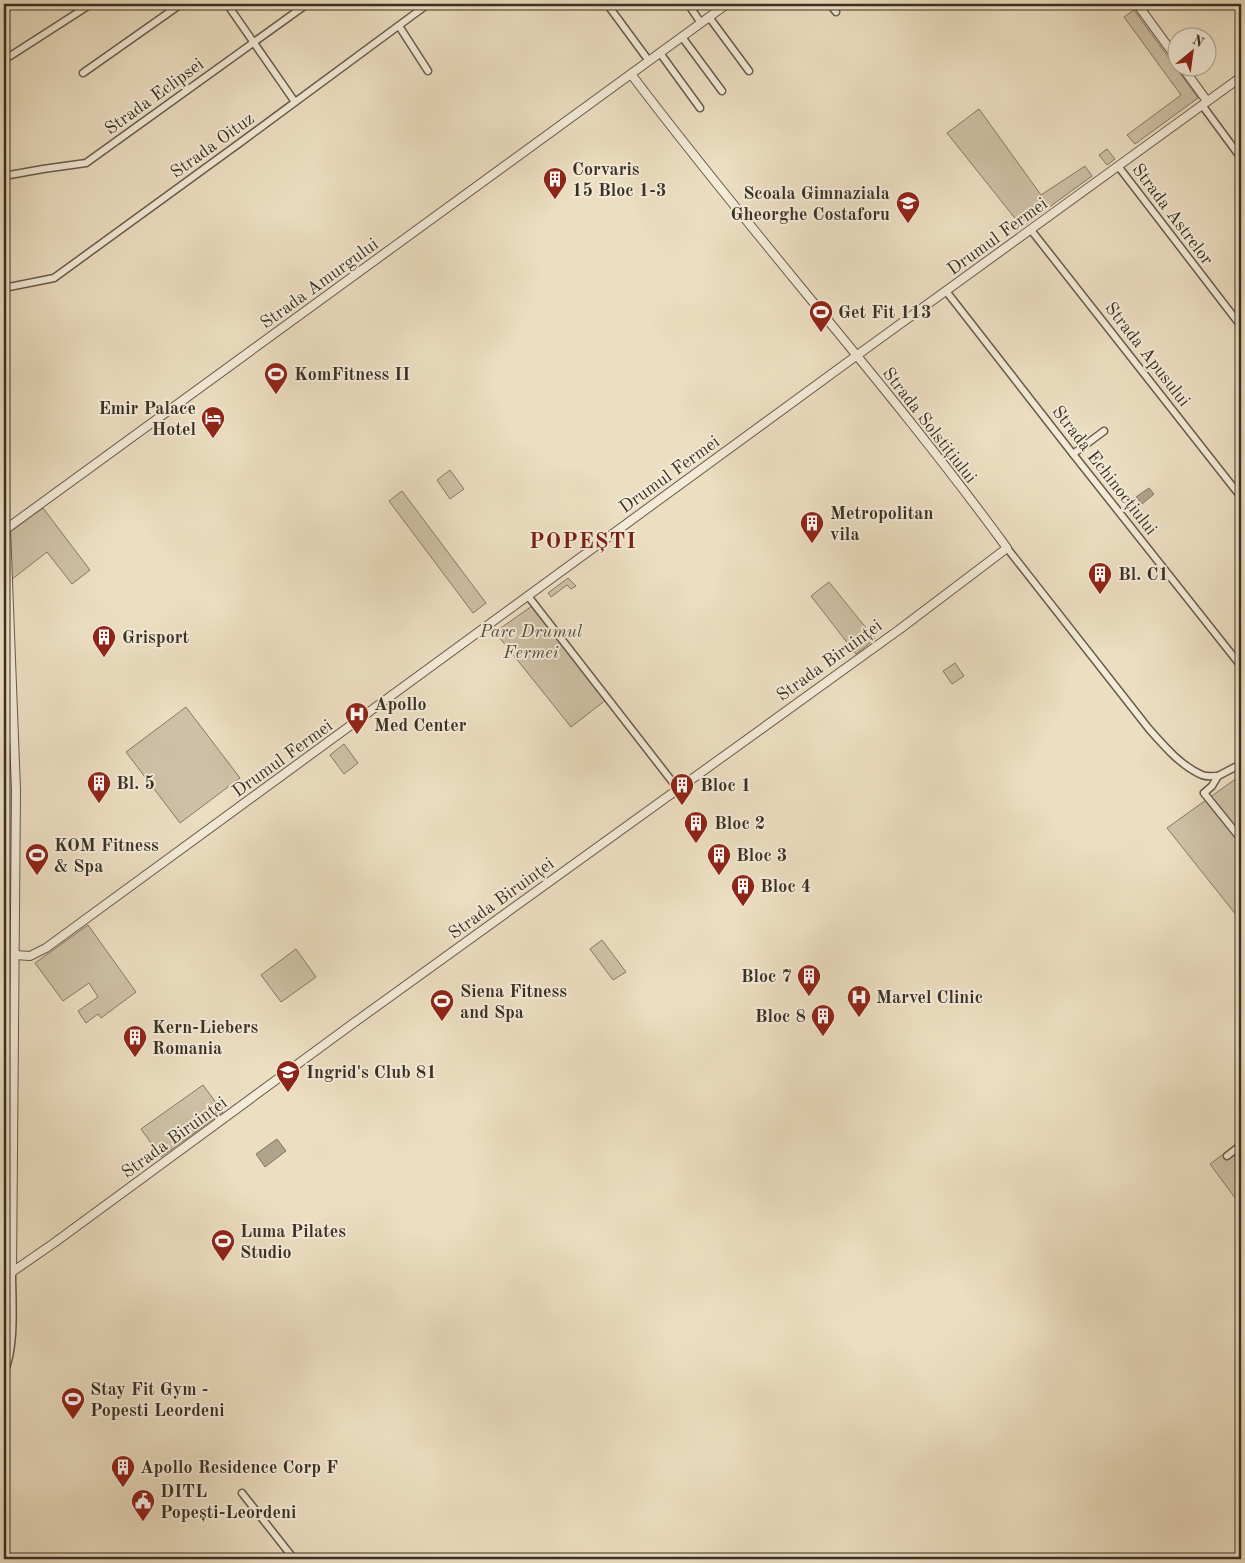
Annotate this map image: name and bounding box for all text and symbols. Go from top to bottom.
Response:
north arrow [1168,28,1218,78]
text: N [1190,33,1206,50]
street label: Strada Eclipsei [102,55,207,139]
street label: Strada Oituz [168,110,258,182]
place label: Corvaris 15 Bloc 1-3 [572,161,666,200]
street label: Strada Astrelor [1128,161,1216,269]
building icon: Corvaris 15 Bloc 1-3 [542,166,568,200]
place label: Scoala Gimnaziala Gheorghe Costaforu [731,185,890,224]
school or university icon: Scoala Gimnaziala Gheorghe Costaforu [895,190,921,224]
street label: Drumul Fermei [944,195,1051,279]
street label: Strada Amurgului [257,235,382,332]
sports icon: Get Fit 113 [808,299,834,333]
street label: Strada Apusului [1101,299,1193,410]
place label: Get Fit 113 [838,304,931,322]
sports icon: KomFitness II [263,361,289,395]
street label: Strada Solstițiului [878,364,980,487]
place label: KomFitness II [294,366,410,384]
place label: Emir Palace Hotel [98,400,196,439]
street label: Strada Echinocțiului [1048,403,1160,539]
hotel icon: Emir Palace Hotel [200,405,226,439]
street label: Drumul Fermei [616,433,723,517]
place label: Metropolitan vila [830,505,933,544]
building icon: Metropolitan vila [799,510,825,544]
district label: POPEȘTI [529,531,637,553]
building icon: Bl. C1 [1087,561,1113,595]
place label: Bl. C1 [1118,566,1169,584]
street label: Strada Biruinței [774,617,886,706]
park label: Parc Drumul Fermei [479,623,583,662]
building icon: Grisport [91,624,117,658]
place label: Grisport [122,629,190,647]
place label: Apollo Med Center [374,696,467,735]
hospital icon: Apollo Med Center [344,701,370,735]
street label: Drumul Fermei [229,717,336,801]
building icon: Bl. 5 [86,770,112,804]
building icon: Bloc 1 [669,772,695,806]
place label: Bl. 5 [116,775,155,793]
place label: Bloc 1 [700,777,751,795]
building icon: Bloc 2 [683,810,709,844]
place label: Bloc 2 [714,815,765,833]
place label: KOM Fitness & Spa [54,837,159,876]
sports icon: KOM Fitness & Spa [24,842,50,876]
building icon: Bloc 3 [706,842,732,876]
place label: Bloc 3 [736,847,787,865]
street label: Strada Biruinței [446,855,558,944]
building icon: Bloc 4 [730,873,756,907]
place label: Bloc 4 [760,878,811,896]
building icon: Bloc 7 [796,963,822,997]
place label: Bloc 7 [741,968,792,986]
place label: Siena Fitness and Spa [460,983,567,1022]
hospital icon: Marvel Clinic [846,984,872,1018]
sports icon: Siena Fitness and Spa [429,988,455,1022]
place label: Marvel Clinic [876,989,983,1007]
building icon: Bloc 8 [810,1003,836,1037]
place label: Bloc 8 [755,1008,806,1026]
place label: Kern-Liebers Romania [152,1019,259,1058]
building icon: Kern-Liebers Romania [122,1024,148,1058]
school or university icon: Ingrid's Club 81 [275,1059,301,1093]
place label: Ingrid's Club 81 [306,1064,437,1082]
street label: Strada Biruinței [119,1094,231,1183]
place label: Luma Pilates Studio [240,1223,346,1262]
sports icon: Luma Pilates Studio [210,1228,236,1262]
place label: Stay Fit Gym - Popesti Leordeni [90,1381,225,1420]
sports icon: Stay Fit Gym - Popesti Leordeni [60,1386,86,1420]
building icon: Apollo Residence Corp F [110,1454,136,1488]
place label: Apollo Residence Corp F [140,1459,338,1477]
place label: DITL Popești-Leordeni [160,1483,296,1522]
public building icon: DITL Popești-Leordeni [130,1488,156,1522]

